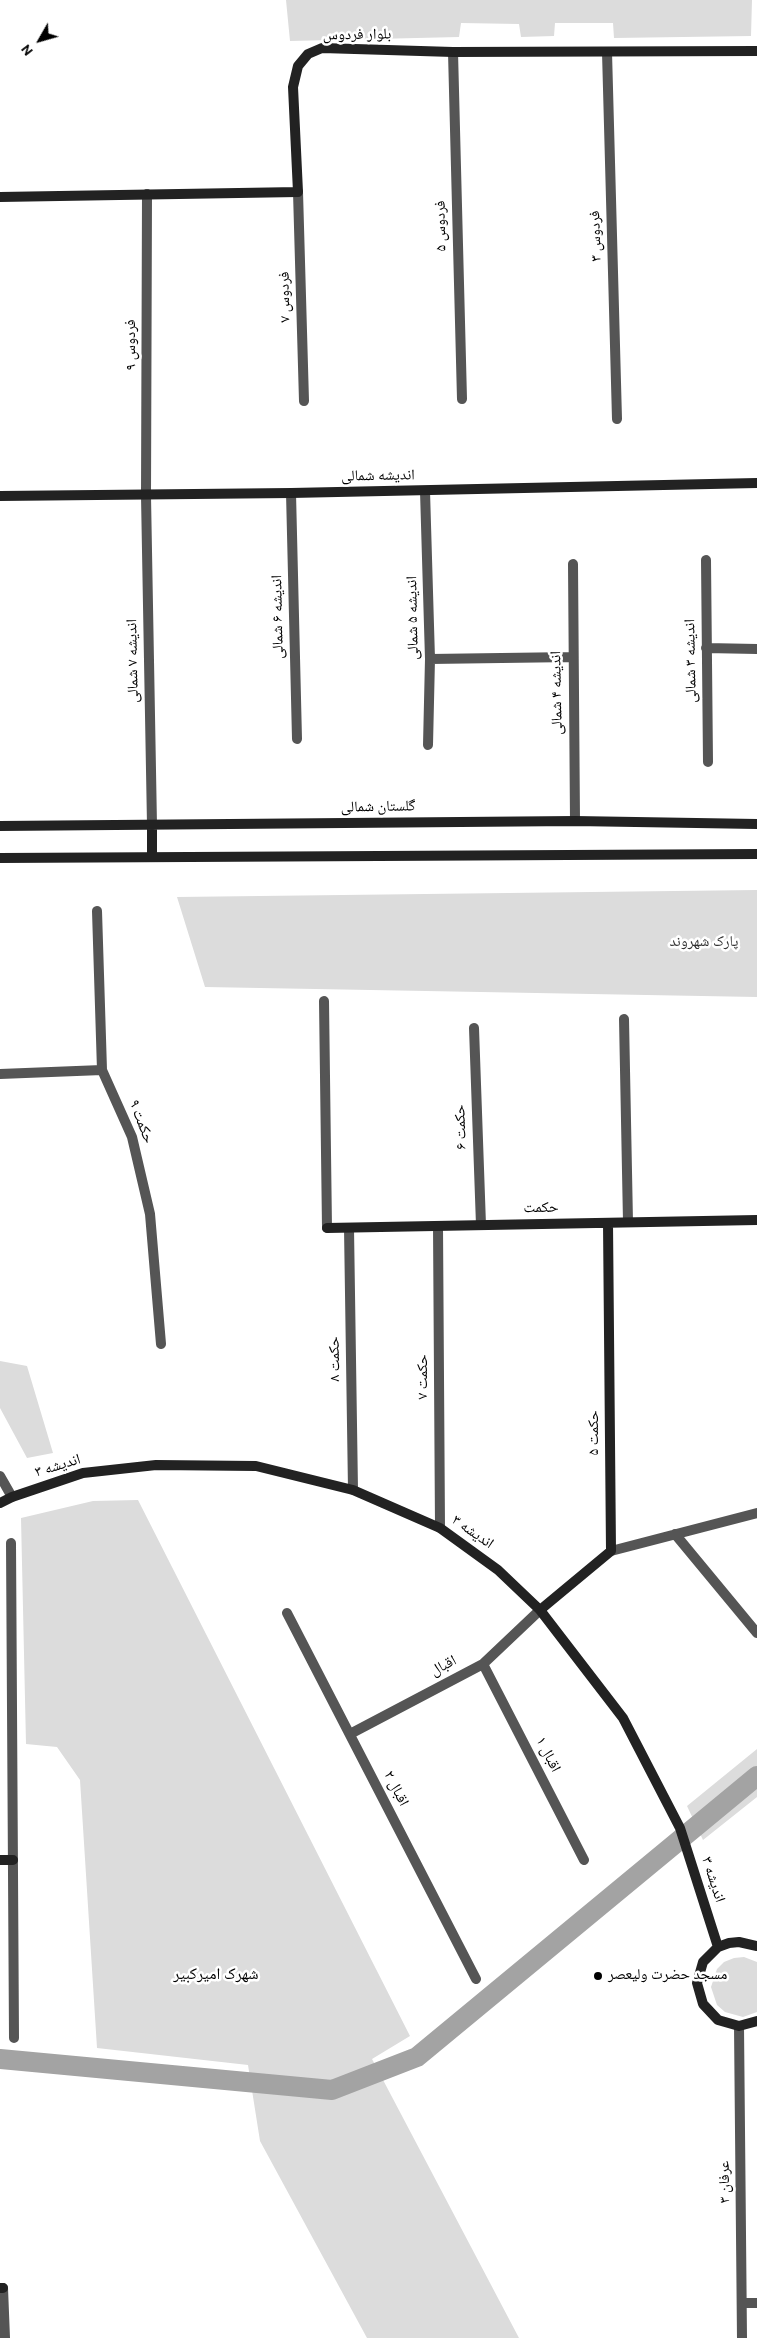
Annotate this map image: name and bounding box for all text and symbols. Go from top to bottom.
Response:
north arrow [15,15,65,65]
street label: بلوار فردوس [323,26,391,46]
text: N [18,40,38,59]
street label: فردوس ۵ [433,200,451,252]
street label: فردوس ۳ [587,210,607,262]
street label: فردوس ۷ [277,271,295,323]
street label: فردوس ۹ [123,319,141,371]
street label: اندیشه شمالی [341,467,415,487]
street label: اندیشه ۶ شمالی [269,575,289,659]
street label: اندیشه ۵ شمالی [404,576,424,660]
street label: اندیشه ۷ شمالی [124,619,144,703]
street label: اندیشه ۳ شمالی [682,619,702,703]
street label: اندیشه ۴ شمالی [548,651,568,735]
street label: گلستان شمالی [340,798,416,818]
park label: پارک شهروند [670,934,738,952]
street label: حکمت ۹ [124,1098,156,1146]
street label: حکمت ۶ [452,1104,472,1150]
street label: حکمت [523,1200,559,1218]
street label: حکمت ۸ [327,1336,345,1382]
street label: حکمت ۷ [415,1354,433,1400]
street label: حکمت ۵ [586,1410,604,1456]
street label: اندیشه ۳ [33,1452,83,1482]
street label: اندیشه ۳ [448,1512,496,1554]
street label: اقبال [428,1653,460,1681]
street label: اقبال ۱ [531,1734,563,1776]
street label: اقبال ۲ [379,1768,411,1810]
street label: اندیشه ۳ [696,1855,728,1905]
district label: شهرک امیرکبیر [173,1966,259,1986]
place label: مسجد حضرت ولیعصر [608,1967,727,1985]
marker: مسجد حضرت ولیعصر [592,1970,604,1982]
street label: عرفان ۳ [717,2160,735,2204]

